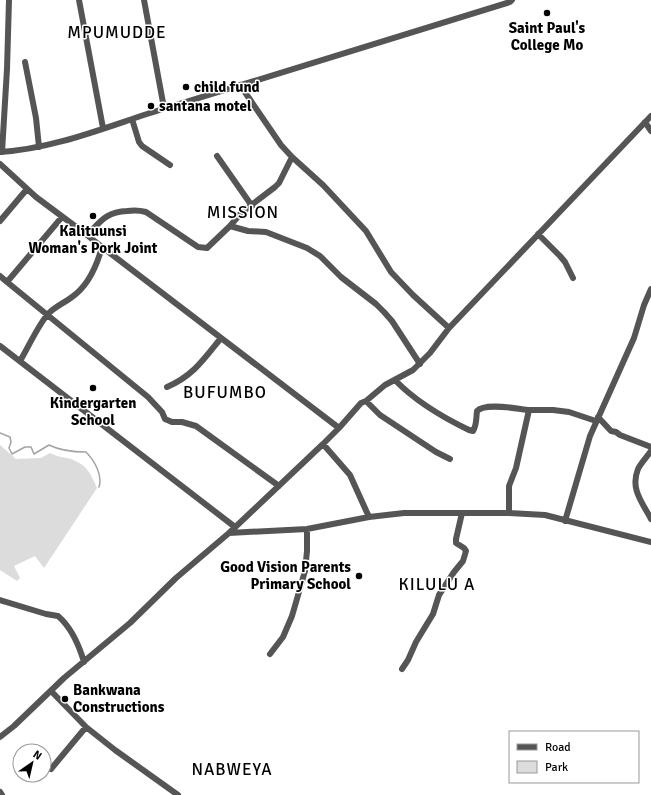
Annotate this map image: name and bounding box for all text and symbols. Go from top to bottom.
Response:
marker: Saint Paul's College Mo [542,8,552,18]
place label: Saint Paul's College Mo [509,19,586,54]
district label: MPUMUDDE [67,22,167,43]
place label: child fund [194,78,260,96]
marker: child fund [181,82,191,92]
place label: santana motel [159,97,252,115]
marker: santana motel [146,101,156,111]
district label: MISSION [207,202,279,223]
marker: Kalituunsi Woman's Pork Joint [88,211,98,221]
place label: Kalituunsi Woman's Pork Joint [29,222,158,257]
district label: BUFUMBO [183,382,267,403]
marker: Kindergarten School [88,383,98,393]
place label: Kindergarten School [50,394,136,429]
place label: Good Vision Parents Primary School [220,558,351,593]
marker: Good Vision Parents Primary School [354,571,364,581]
district label: KILULU A [399,574,475,595]
place label: Bankwana Constructions [73,681,165,716]
marker: Bankwana Constructions [60,694,70,704]
legend [509,731,639,783]
text: Road [545,740,571,755]
north arrow [12,743,52,783]
text: N [31,748,44,763]
district label: NABWEYA [191,759,273,780]
text: Park [545,760,568,775]

